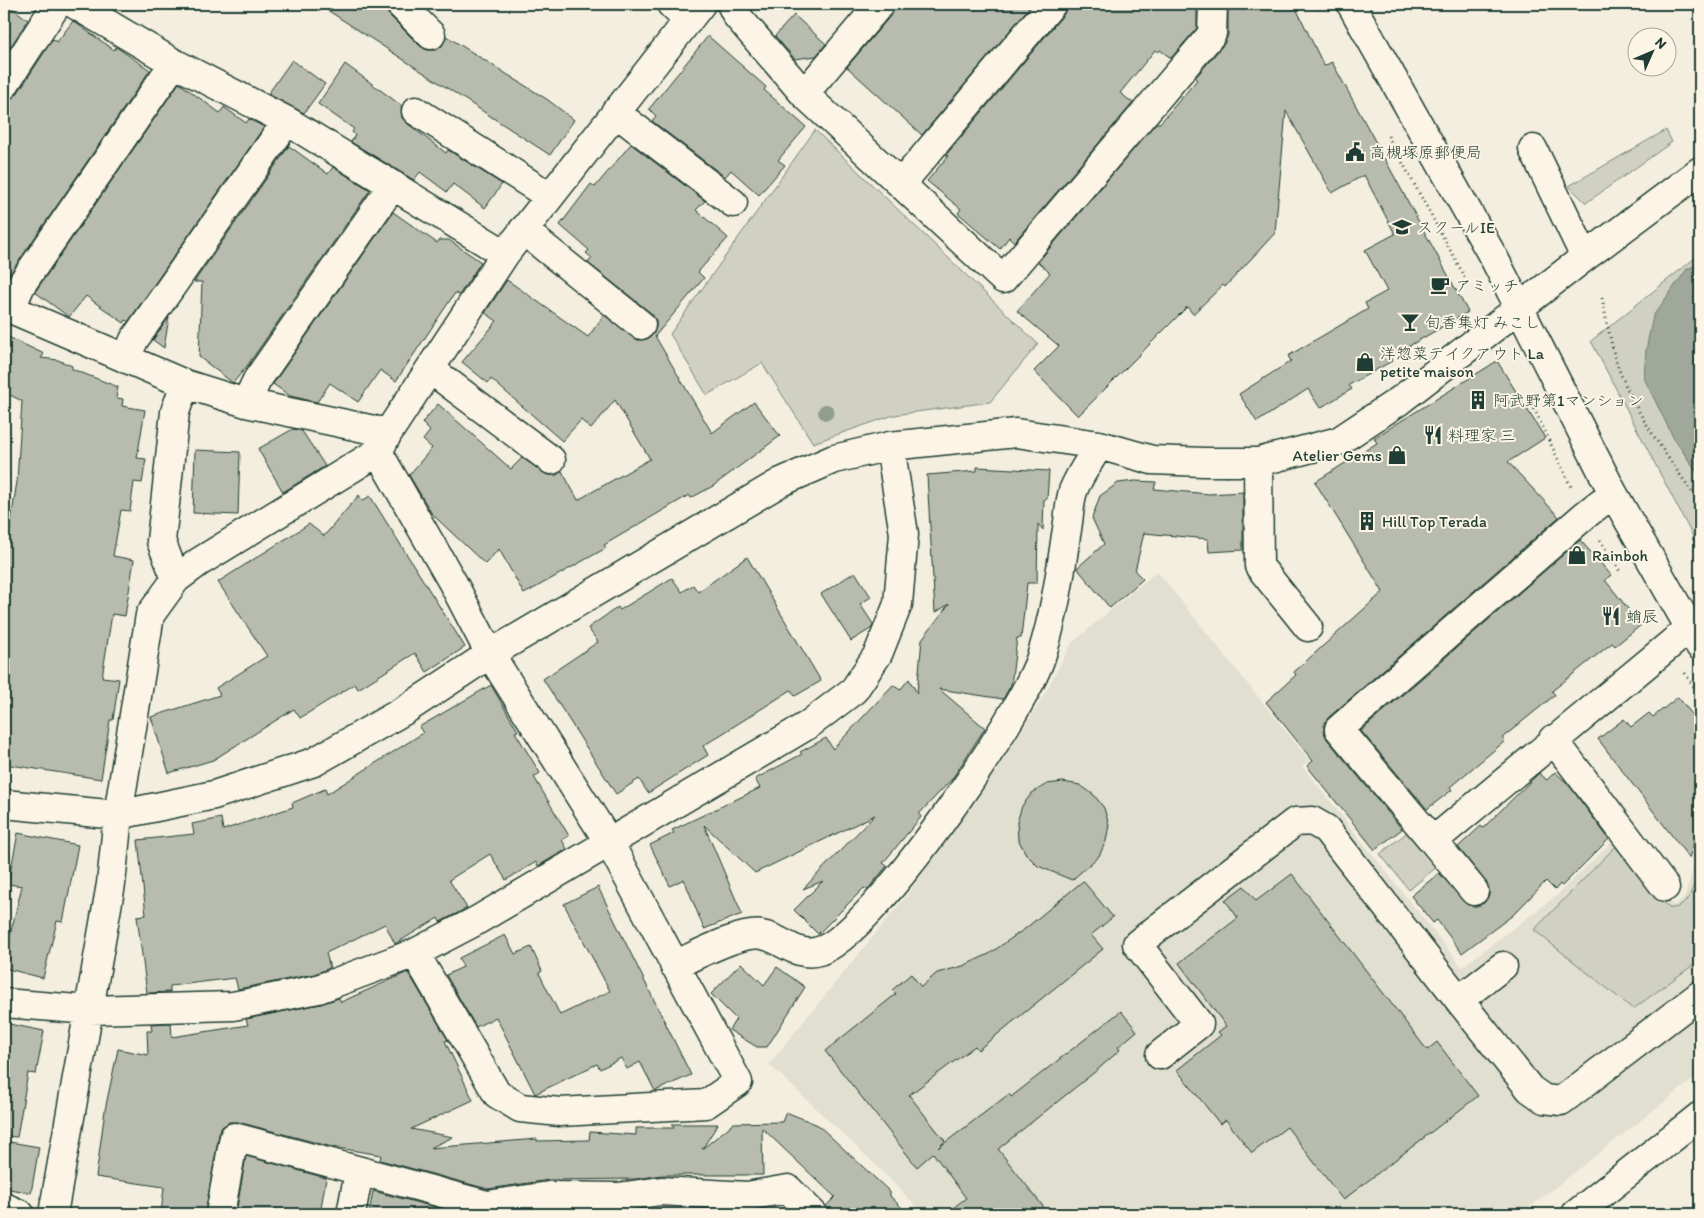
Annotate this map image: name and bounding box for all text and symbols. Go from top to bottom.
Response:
north arrow [1626,28,1676,78]
text: N [1651,34,1670,53]
public building icon: 高槻塚原郵便局 [1344,141,1366,163]
place label: 高槻塚原郵便局 [1370,143,1482,162]
school or university icon: スクールIE [1391,216,1413,238]
place label: スクールIE [1417,218,1495,237]
cafe icon: アミッチ [1429,274,1451,296]
place label: アミッチ [1455,276,1519,295]
bar icon: 旬香集灯 みこし [1399,311,1421,333]
place label: 旬香集灯 みこし [1425,313,1541,332]
place label: 洋惣菜テイクアウト La petite maison [1380,344,1545,381]
shop icon: 洋惣菜テイクアウト La petite maison [1354,351,1376,373]
building icon: 阿武野第1マンション [1467,389,1489,411]
place label: 阿武野第1マンション [1493,391,1644,410]
restaurant icon: 料理家 三 [1422,424,1444,446]
place label: 料理家 三 [1448,426,1516,445]
shop icon: Atelier Gems [1386,444,1408,466]
place label: Atelier Gems [1293,446,1382,465]
building icon: Hill Top Terada [1356,510,1378,532]
place label: Hill Top Terada [1382,512,1487,531]
shop icon: Rainboh [1566,544,1588,566]
place label: Rainboh [1592,546,1649,565]
restaurant icon: 蛸辰 [1600,605,1622,627]
place label: 蛸辰 [1626,607,1658,626]

